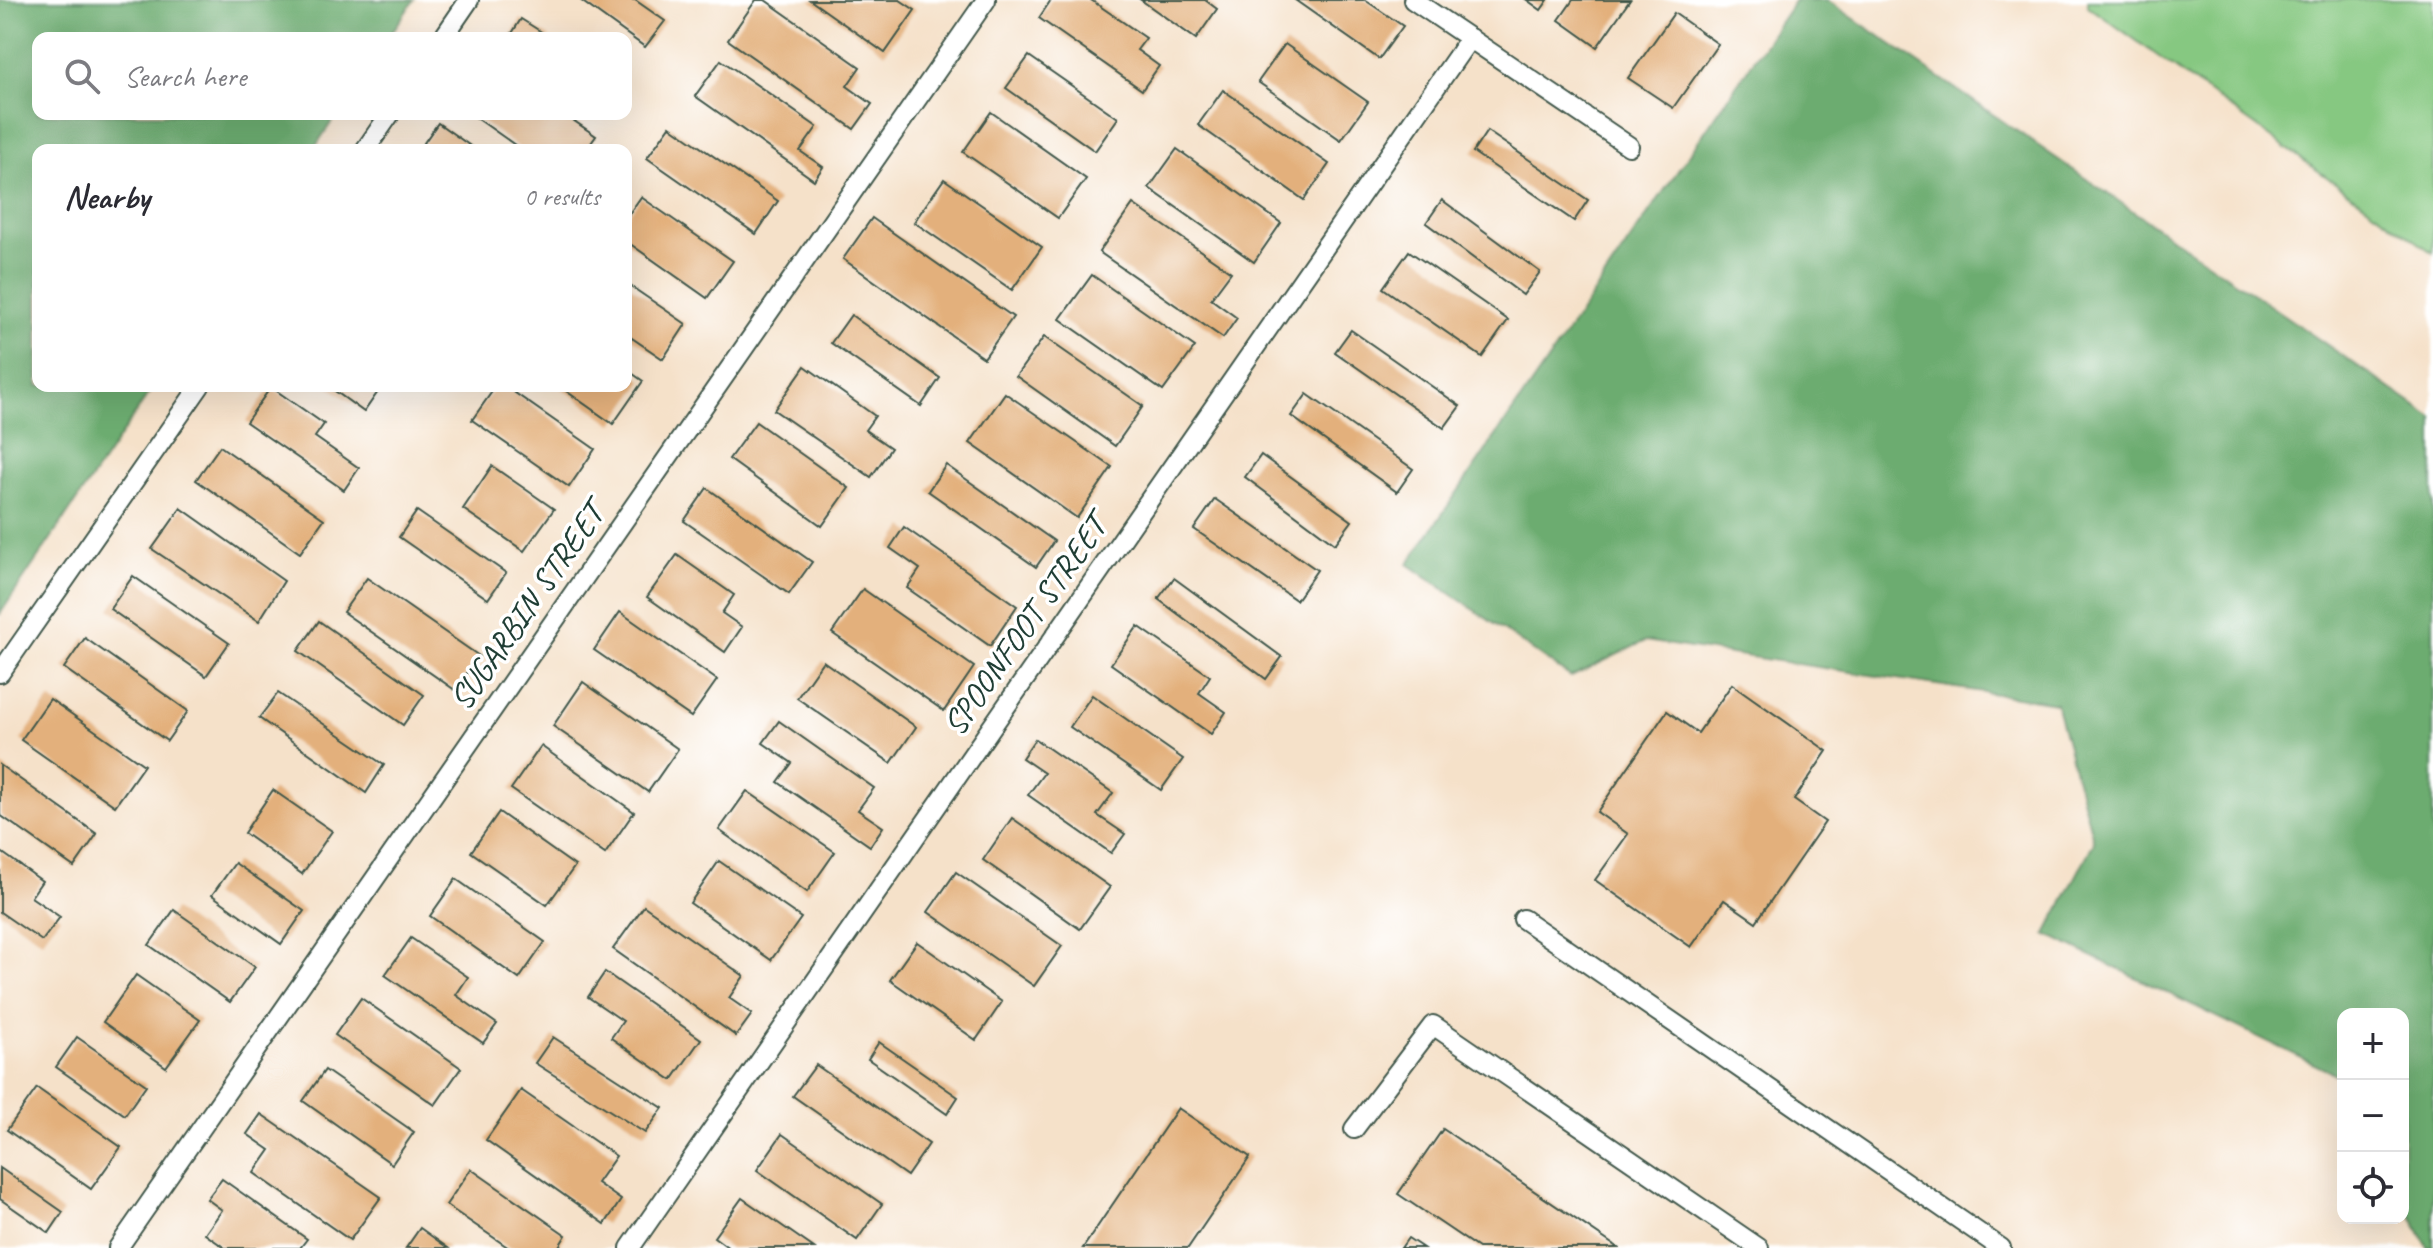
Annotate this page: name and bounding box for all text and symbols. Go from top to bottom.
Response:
search box [32,32,632,120]
icon: search [60,54,104,98]
text: Search here [124,57,246,95]
text: Nearby [64,175,150,218]
text: 0 results [524,180,600,213]
street label: SUGARBIN STREET [439,488,618,718]
street label: SPOONFOOT STREET [933,500,1121,743]
map controls [2337,1008,2409,1224]
button: + [2337,1008,2409,1080]
button: − [2337,1080,2409,1152]
button: locate [2337,1152,2409,1224]

